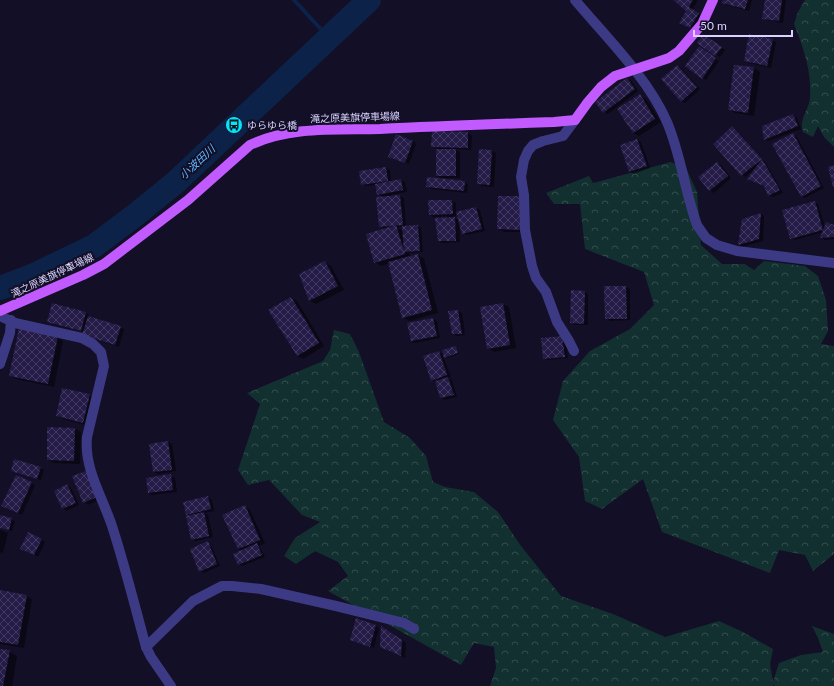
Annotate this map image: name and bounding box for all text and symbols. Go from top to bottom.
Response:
scale bar [694,12,792,38]
text: 50 m [700,18,727,33]
street label: 滝之原美旗停車場線 [310,109,400,125]
bus stop icon: ゆらゆら橋 [224,115,244,135]
place label: ゆらゆら橋 [247,119,297,131]
water label: 小波田川 [176,141,218,181]
street label: 滝之原美旗停車場線 [9,251,95,299]

